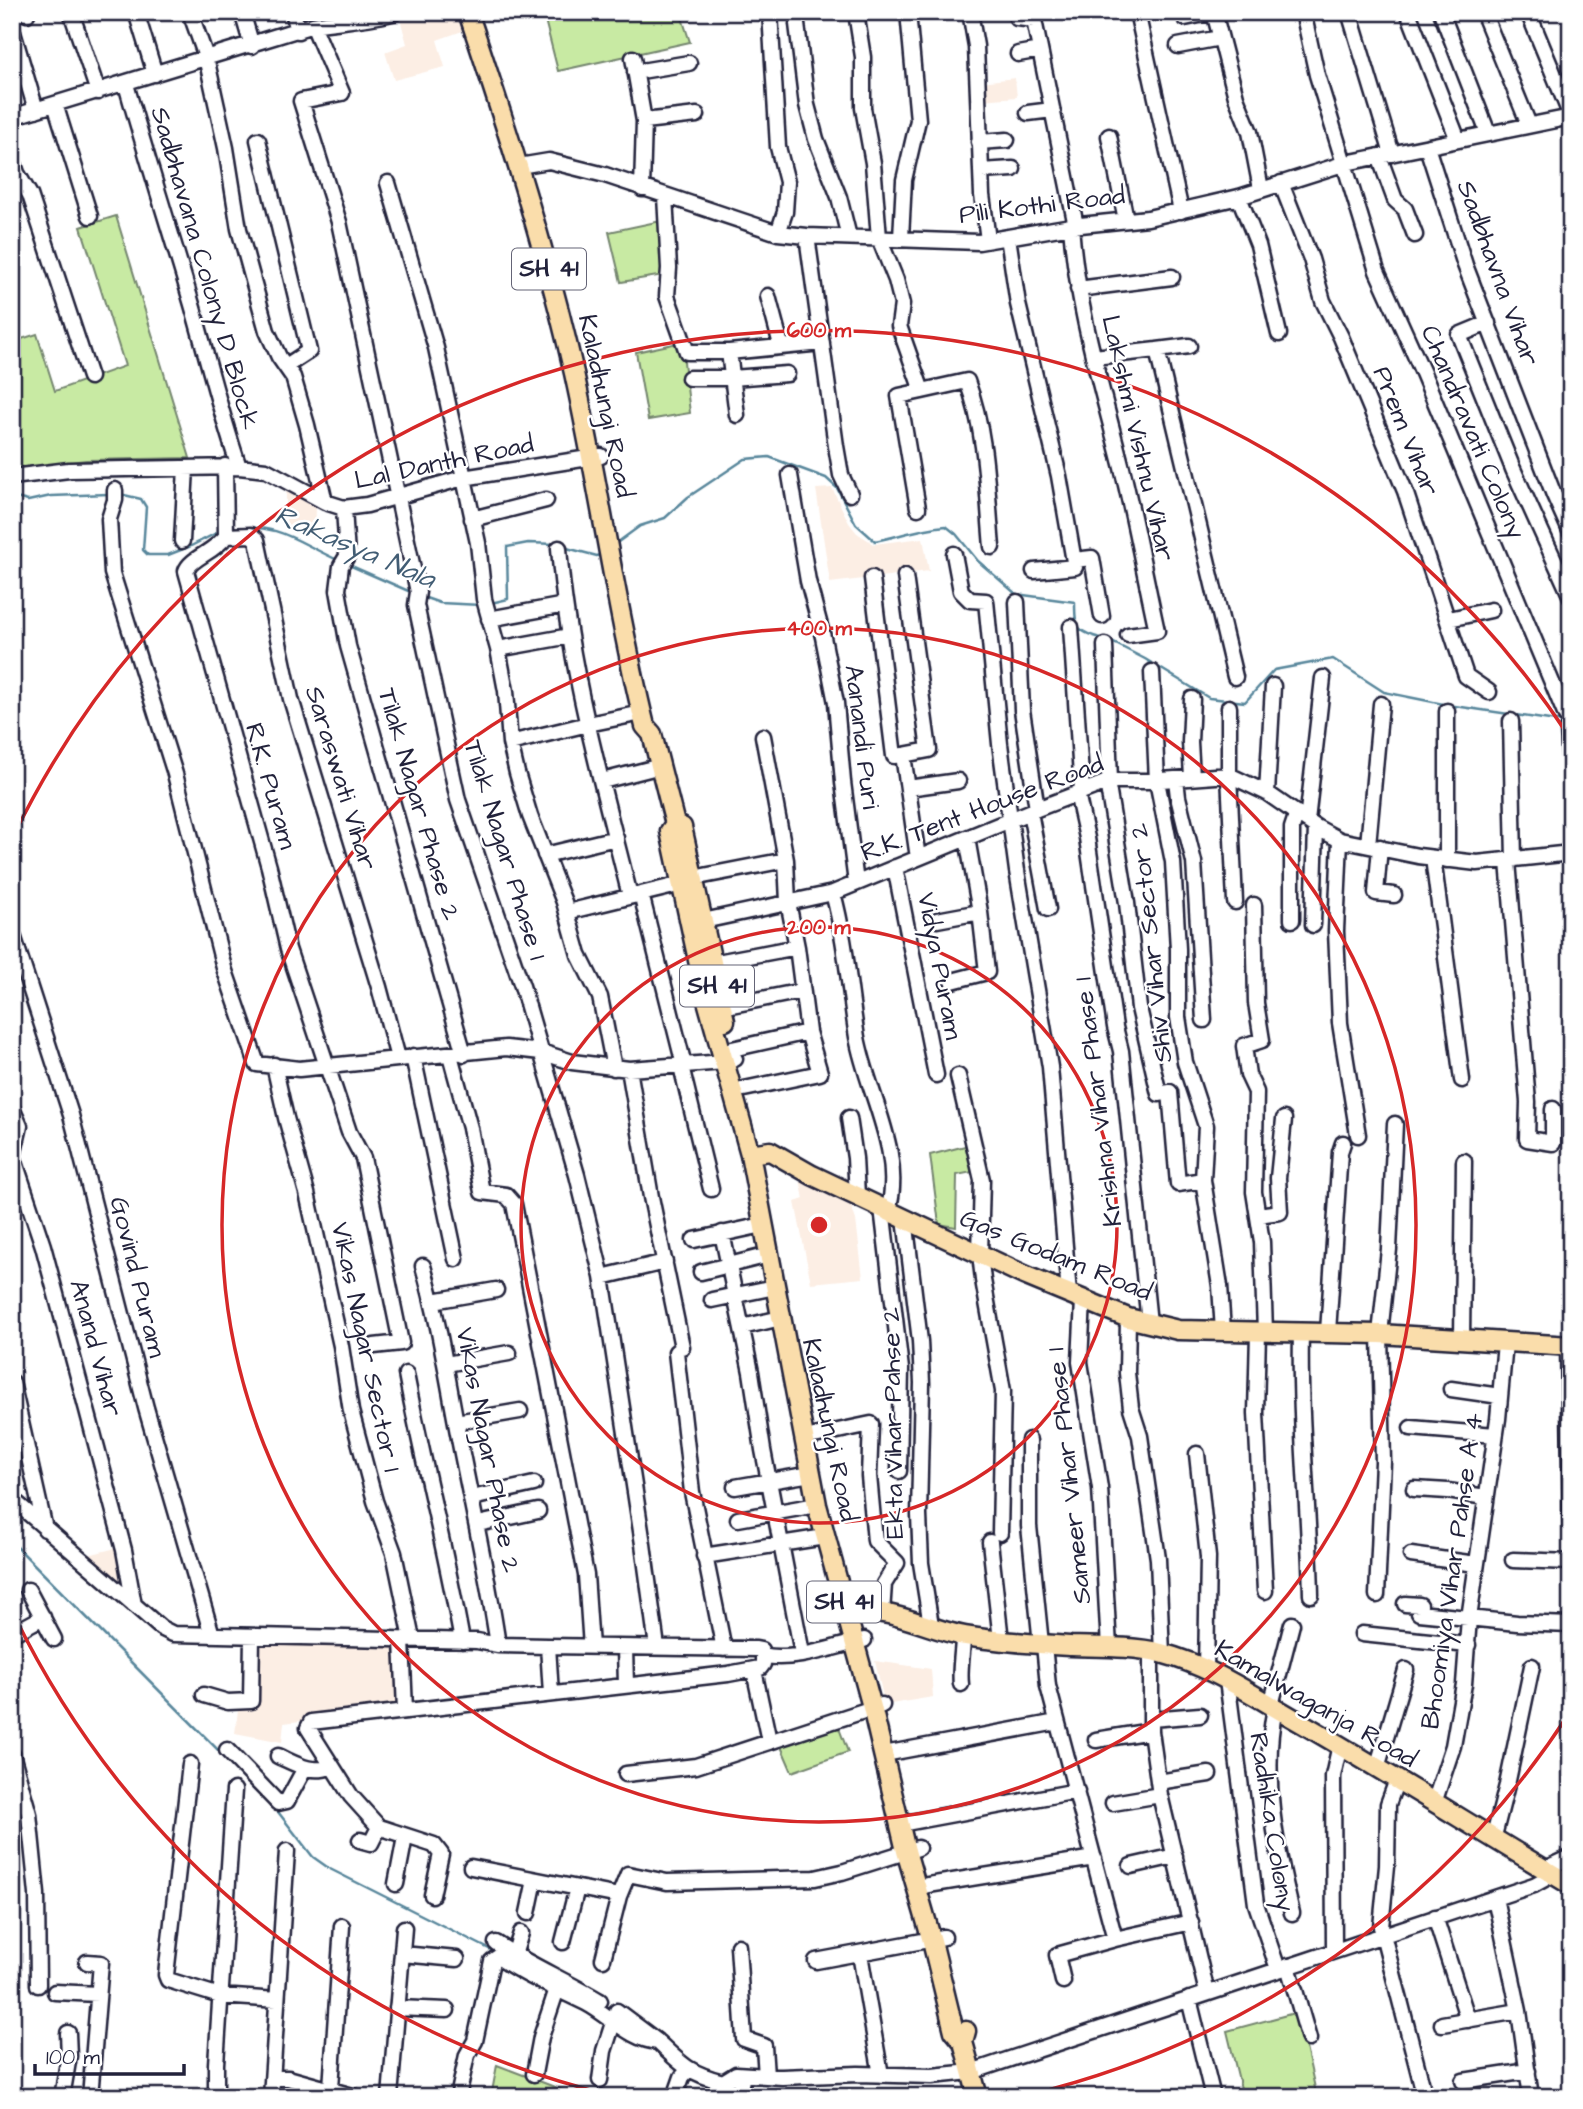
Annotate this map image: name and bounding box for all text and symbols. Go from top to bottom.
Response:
street label: Sadbhavana Colony D Block [140,103,268,434]
street label: Sadbhavna Vihar [1448,175,1548,371]
street label: Pili Kothi Road [957,177,1127,233]
road number: SH 41 [512,248,586,290]
street label: Kaladhungi Road [567,311,643,501]
street label: Lakshmi Vishnu Vihar [1092,312,1184,564]
text: 600 m [787,316,852,345]
street label: Chandravati Colony [1410,320,1534,545]
street label: Prem Vihar [1364,361,1448,501]
street label: Lal Danth Road [351,425,537,499]
water label: Rakasya Nala [268,496,443,600]
text: 400 m [786,614,852,643]
street label: Aanandi Puri [835,663,889,811]
street label: Saraswati Vihar [296,682,386,874]
street label: Tilak Nagar Phase 2 [367,684,469,925]
street label: R.K. Puram [236,719,306,854]
street label: Tilak Nagar Phase 1 [453,736,556,965]
street label: R.K. Tent House Road [856,745,1108,871]
street label: Shiv Vihar Sector 2 [1121,821,1181,1064]
street label: Vidya Puram [906,889,972,1044]
text: 200 m [786,913,851,942]
road number: SH 41 [680,966,754,1006]
street label: Krishna Vihar Phase 1 [1065,975,1131,1229]
street label: Govind Puram [101,1193,176,1362]
street label: Gas Godam Road [955,1200,1157,1310]
centre of rings [807,1213,831,1237]
street label: Vikas Nagar Sector 1 [320,1219,410,1476]
street label: Anand Vihar [60,1276,132,1420]
street label: Ekta Vihar Pahse 2 [873,1307,913,1539]
street label: Vikas Nagar Phase 2 [445,1324,529,1576]
street label: Kaladhungi Road [791,1335,867,1525]
street label: Sameer Vihar Phase 1 [1038,1346,1100,1606]
street label: Bhoomiya Vihar Pahse A 4 [1412,1410,1494,1732]
road number: SH 41 [807,1582,881,1622]
street label: Kamalwaganja Road [1207,1631,1424,1778]
street label: Radhika Colony [1238,1730,1304,1914]
scale bar [35,2032,184,2076]
text: 100 m [46,2043,101,2072]

